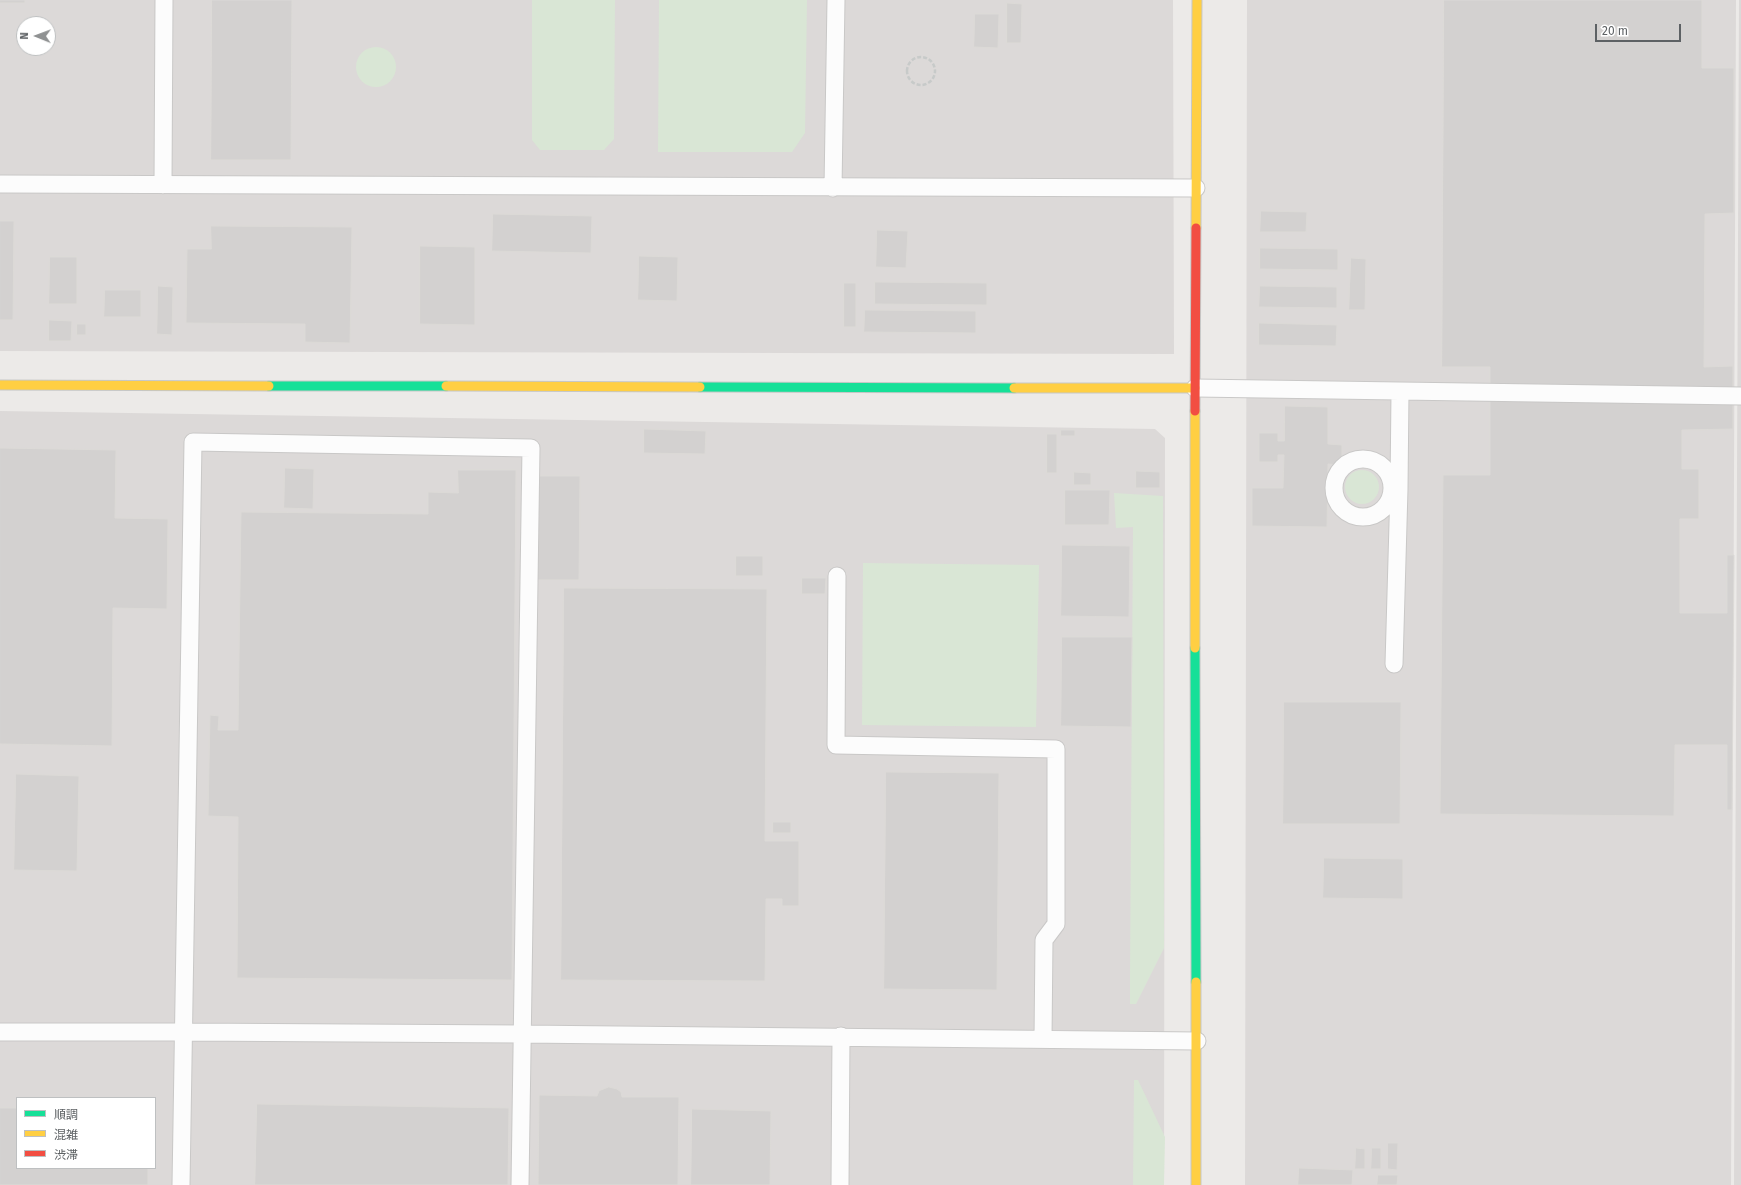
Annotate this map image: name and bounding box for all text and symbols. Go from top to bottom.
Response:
north arrow [16,16,56,56]
scale bar [1597,16,1683,42]
text: 20 m [1602,24,1628,38]
text: N [18,32,31,40]
legend [16,1097,156,1169]
text: 順調 [54,1108,78,1122]
text: 混雑 [54,1128,78,1142]
text: 渋滞 [54,1148,78,1162]

